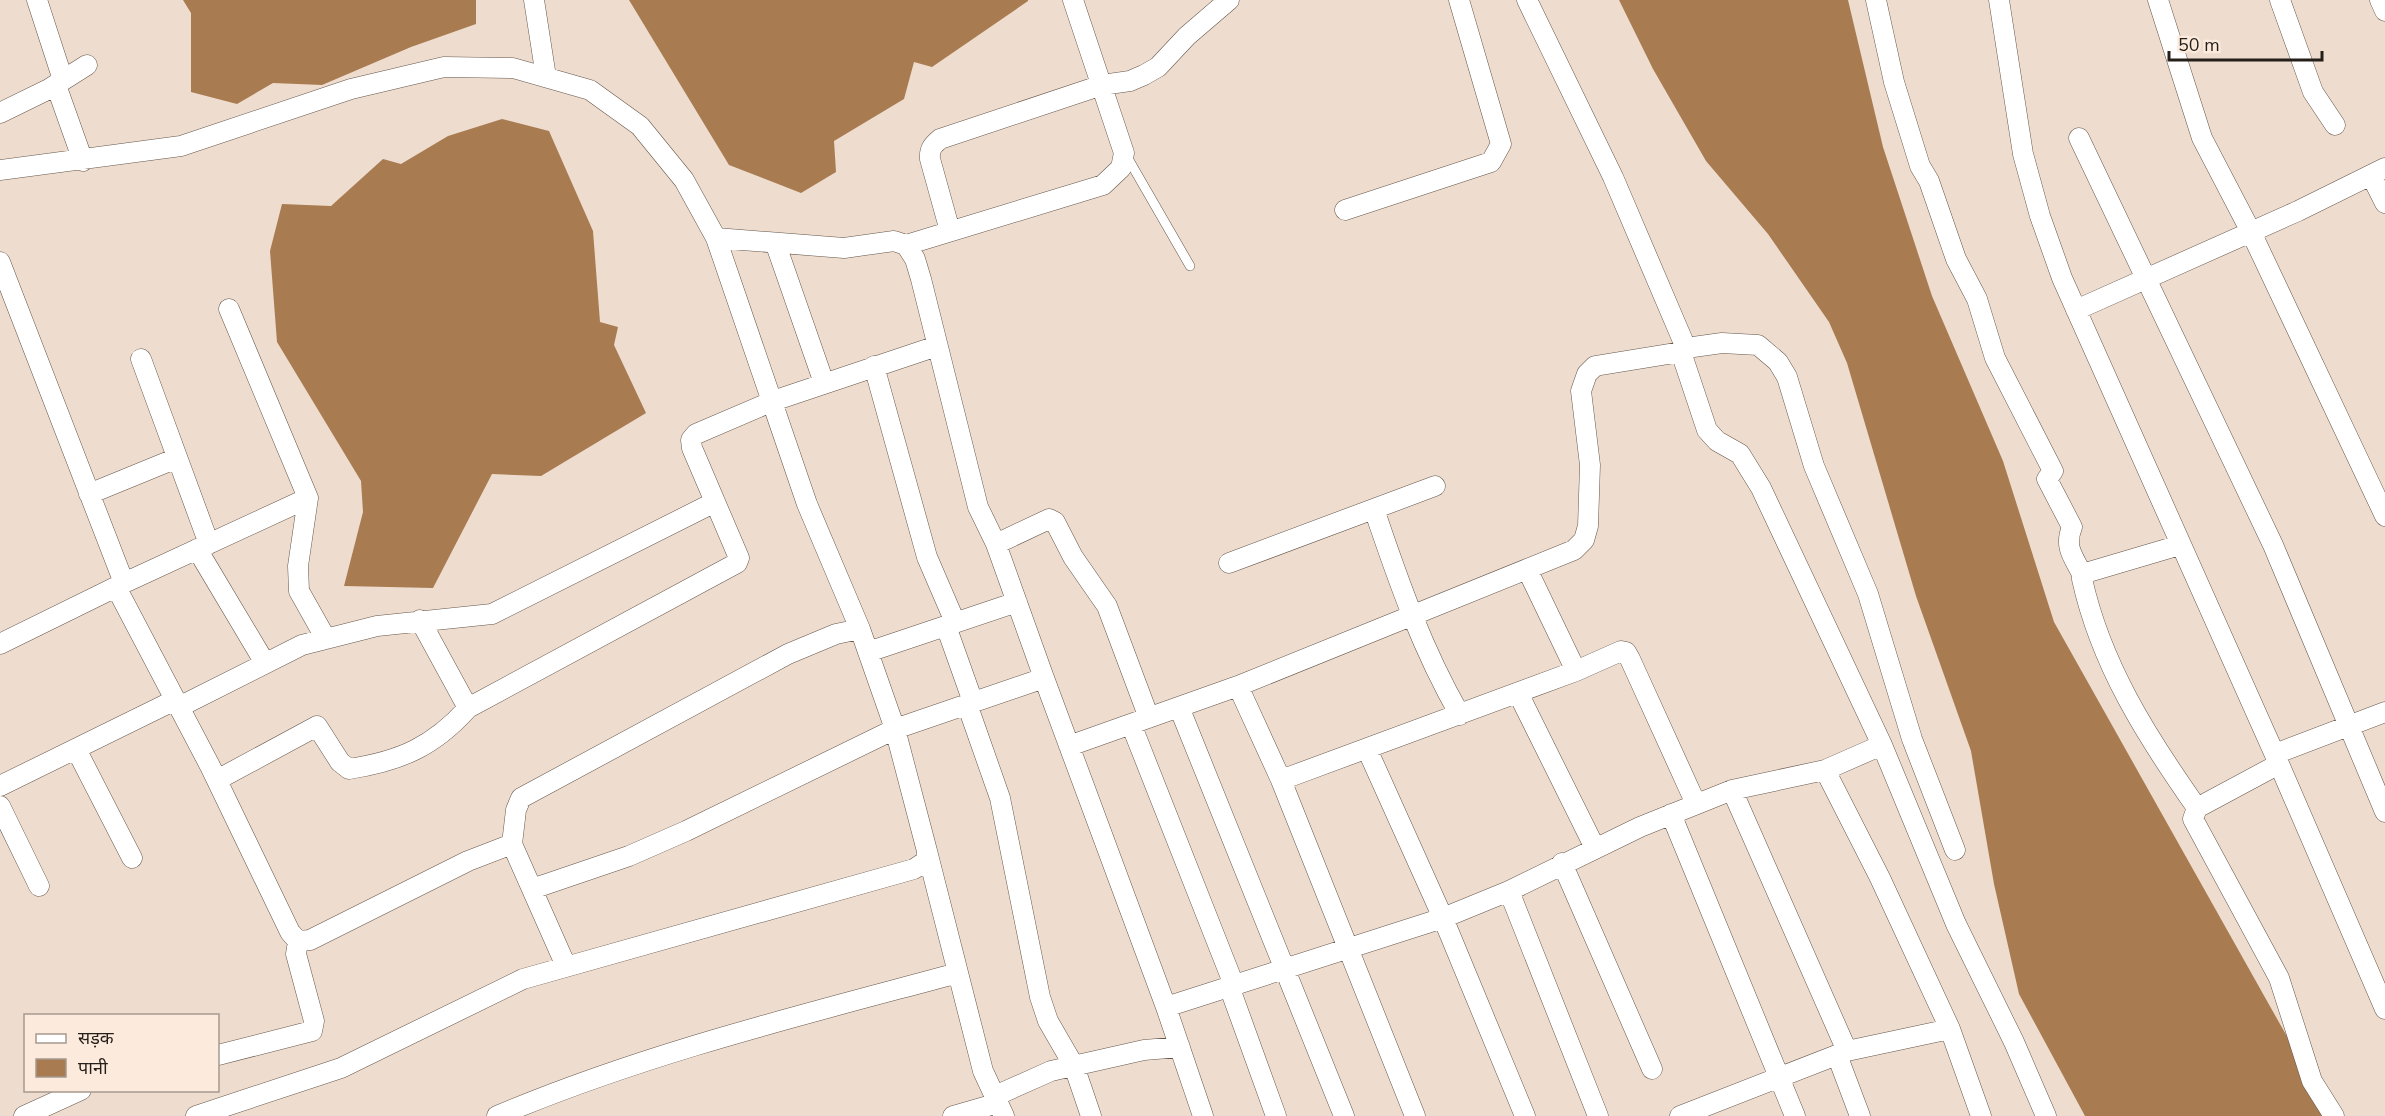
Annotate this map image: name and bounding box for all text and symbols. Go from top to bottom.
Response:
scale bar [2169,24,2322,62]
text: 50 m [2178,33,2220,57]
legend [24,1014,219,1092]
text: सड़क [78,1026,115,1050]
text: पानी [78,1056,108,1080]

